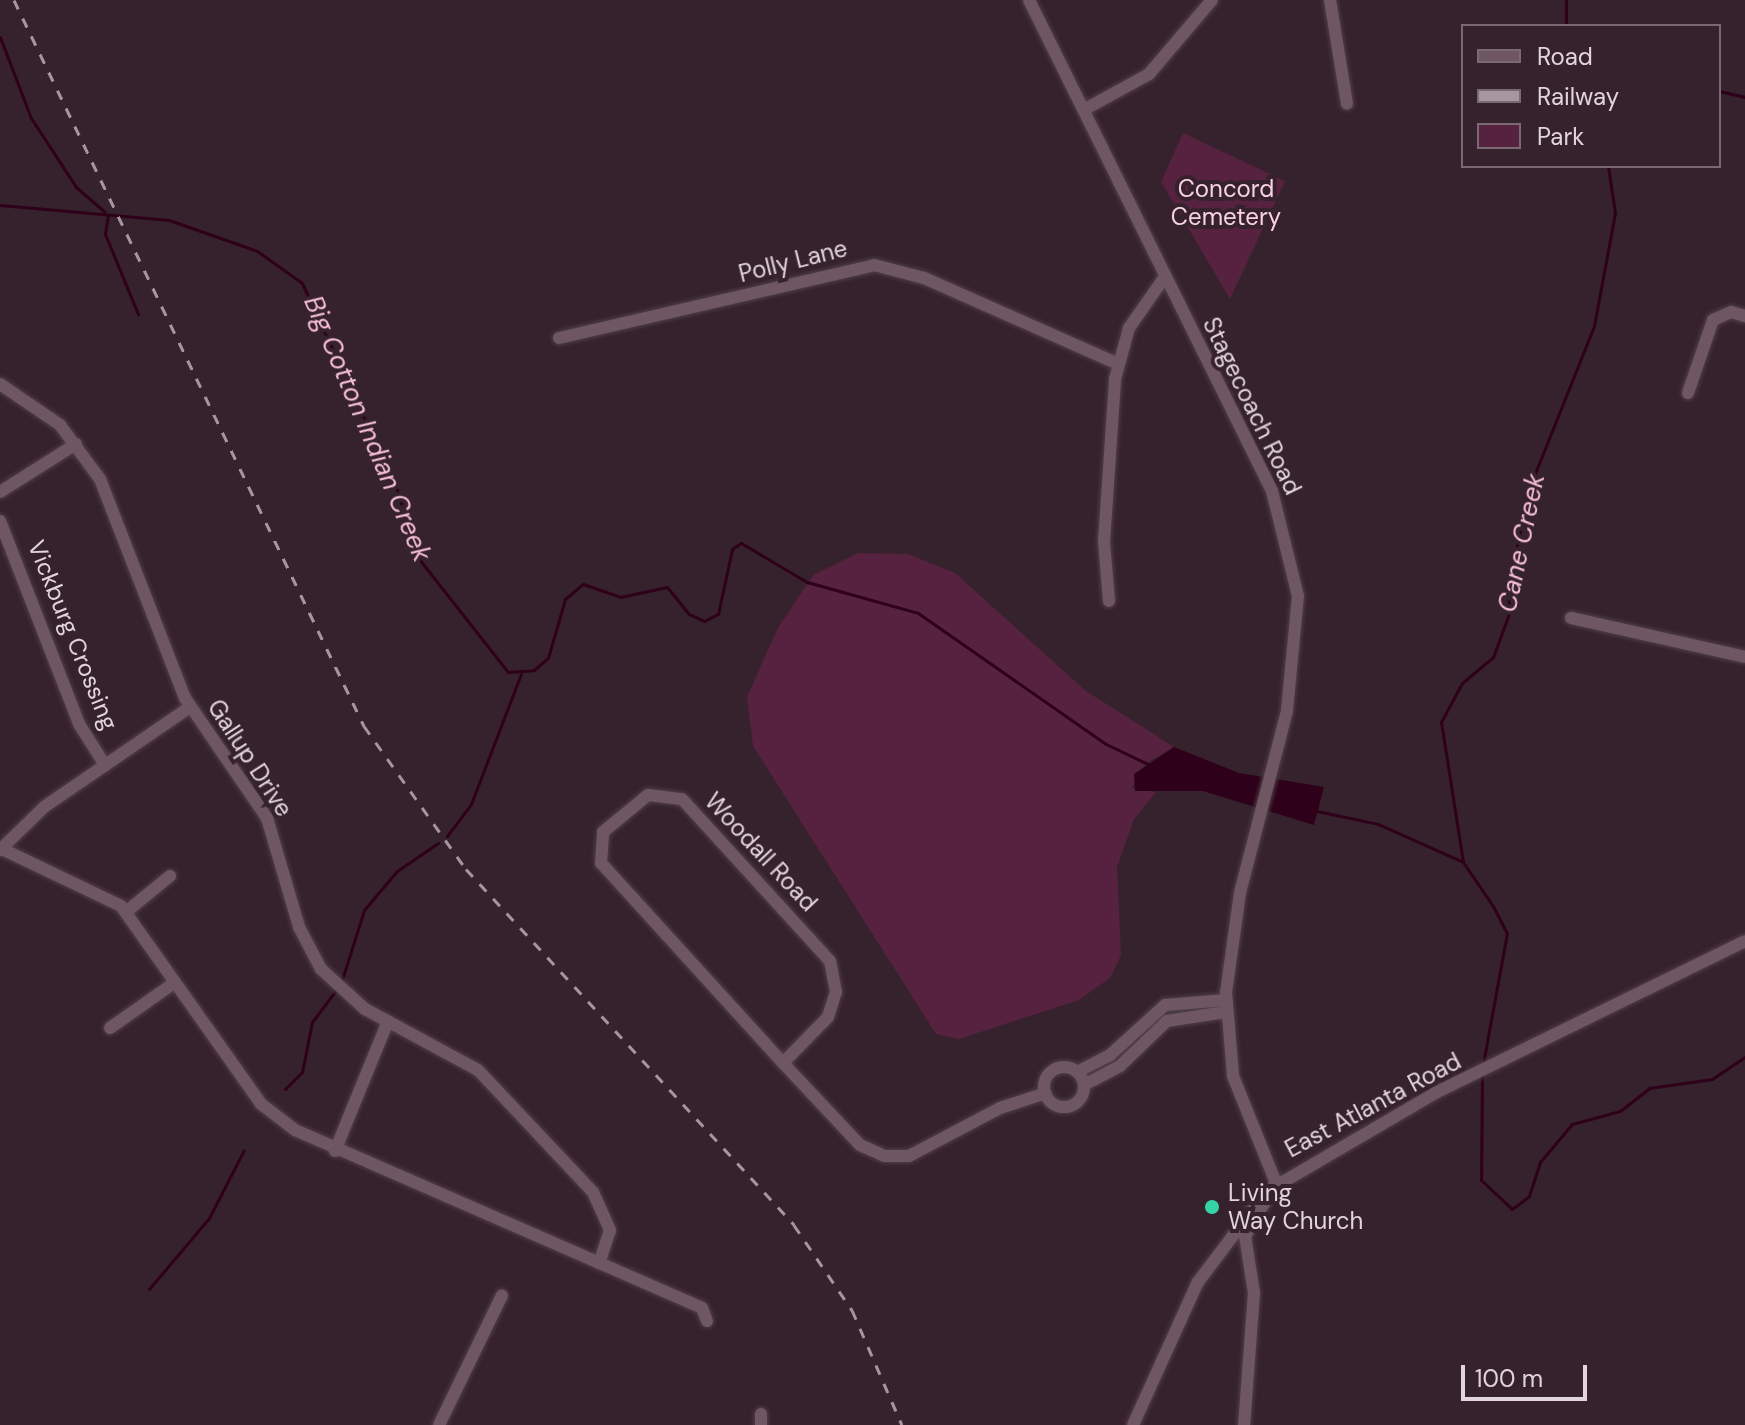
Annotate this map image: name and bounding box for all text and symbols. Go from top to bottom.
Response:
legend [1461,24,1721,168]
text: Road [1537,41,1593,72]
text: Railway [1537,81,1619,112]
text: Park [1537,121,1584,152]
park label: Concord Cemetery [1171,175,1281,231]
street label: Polly Lane [736,234,850,288]
water label: Big Cotton Indian Creek [297,291,437,567]
street label: Stagecoach Road [1197,313,1307,499]
water label: Cane Creek [1492,471,1552,615]
street label: Vickburg Crossing [22,536,124,734]
street label: Gallup Drive [201,694,299,822]
street label: Woodall Road [699,787,823,917]
street label: East Atlanta Road [1280,1046,1466,1164]
place label: Living Way Church [1228,1179,1363,1235]
marker: Living Way Church [1203,1198,1221,1216]
scale bar [1465,1349,1591,1399]
text: 100 m [1475,1363,1543,1394]

